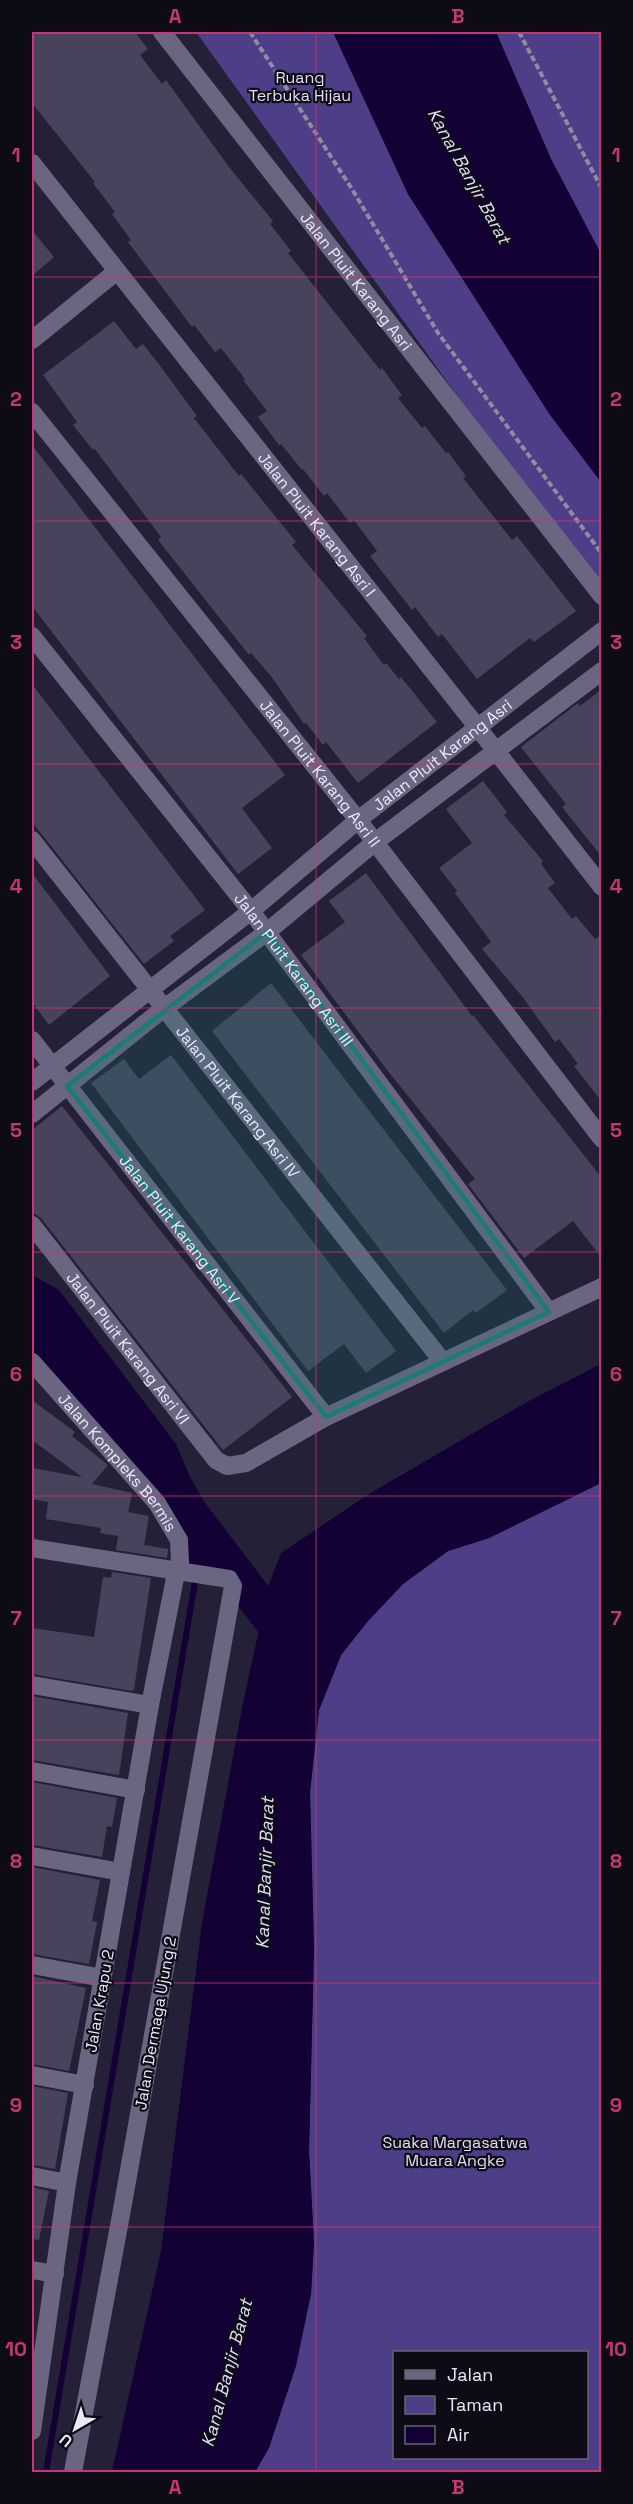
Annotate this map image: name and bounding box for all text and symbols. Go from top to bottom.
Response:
text: A [169,3,182,29]
text: B [451,3,465,29]
park label: Ruang Terbuka Hijau [249,67,351,106]
water label: Kanal Banjir Barat [423,104,517,249]
text: 1 [11,142,21,168]
text: 1 [611,142,621,168]
street label: Jalan Pluit Karang Asri [295,208,417,355]
text: 2 [10,386,22,412]
text: 2 [610,386,622,412]
street label: Jalan Pluit Karang Asri I [253,448,380,601]
text: 3 [10,629,22,655]
text: 3 [610,629,622,655]
street label: Jalan Pluit Karang Asri II [255,695,385,851]
street label: Jalan Pluit Karang Asri [369,695,517,816]
text: 4 [10,873,23,899]
text: 4 [610,873,623,899]
street label: Jalan Pluit Karang Asri III [229,889,358,1051]
street label: Jalan Pluit Karang Asri IV [171,1021,304,1183]
text: 5 [10,1117,22,1143]
text: 5 [610,1117,622,1143]
street label: Jalan Pluit Karang Asri V [114,1150,244,1309]
street label: Jalan Pluit Karang Asri VI [61,1268,194,1429]
text: 6 [10,1361,22,1387]
text: 6 [610,1361,622,1387]
street label: Jalan Kompleks Bermis [53,1389,182,1536]
text: 7 [10,1605,22,1631]
text: 7 [610,1605,622,1631]
water label: Kanal Banjir Barat [250,1795,279,1949]
text: 8 [10,1848,22,1874]
text: 8 [610,1848,622,1874]
street label: Jalan Dermaga Ujung 2 [130,1935,181,2112]
street label: Jalan Krapu 2 [80,1948,119,2054]
text: 9 [10,2092,22,2118]
text: 9 [610,2092,622,2118]
park label: Suaka Margasatwa Muara Angke [382,2132,528,2171]
water label: Kanal Banjir Barat [196,2295,258,2449]
text: 10 [5,2336,27,2362]
text: 10 [605,2336,627,2362]
legend [393,2351,588,2459]
text: Jalan [447,2363,493,2386]
text: Taman [447,2393,503,2416]
north arrow [45,2399,105,2459]
text: Air [447,2423,470,2446]
text: U [55,2429,77,2452]
text: A [169,2474,182,2500]
text: B [451,2474,465,2500]

